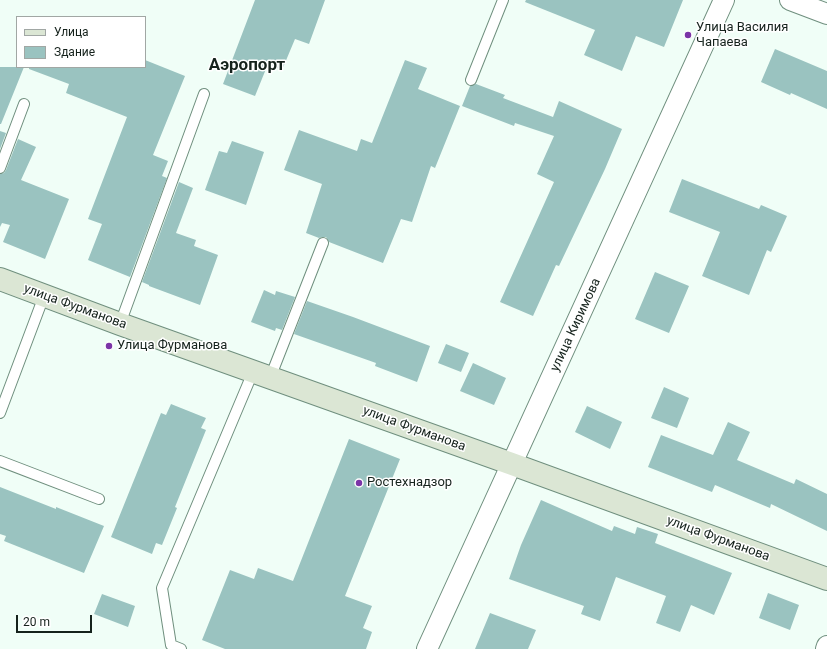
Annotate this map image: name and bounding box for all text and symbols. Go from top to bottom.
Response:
legend [16,16,146,68]
place label: Улица Василия Чапаева [696,20,788,51]
text: Улица [54,25,89,39]
marker: Улица Василия Чапаева [683,30,693,40]
text: Здание [54,45,95,59]
district label: Аэропорт [209,56,285,76]
street label: улица Киримова [548,276,604,374]
street label: улица Фурманова [21,281,129,333]
place label: Улица Фурманова [117,338,227,354]
marker: Улица Фурманова [104,341,114,351]
street label: улица Фурманова [360,403,468,455]
place label: Ростехнадзор [367,475,452,491]
marker: Ростехнадзор [354,478,364,488]
street label: улица Фурманова [664,513,772,565]
scale bar [18,607,94,633]
text: 20 m [23,615,50,629]

